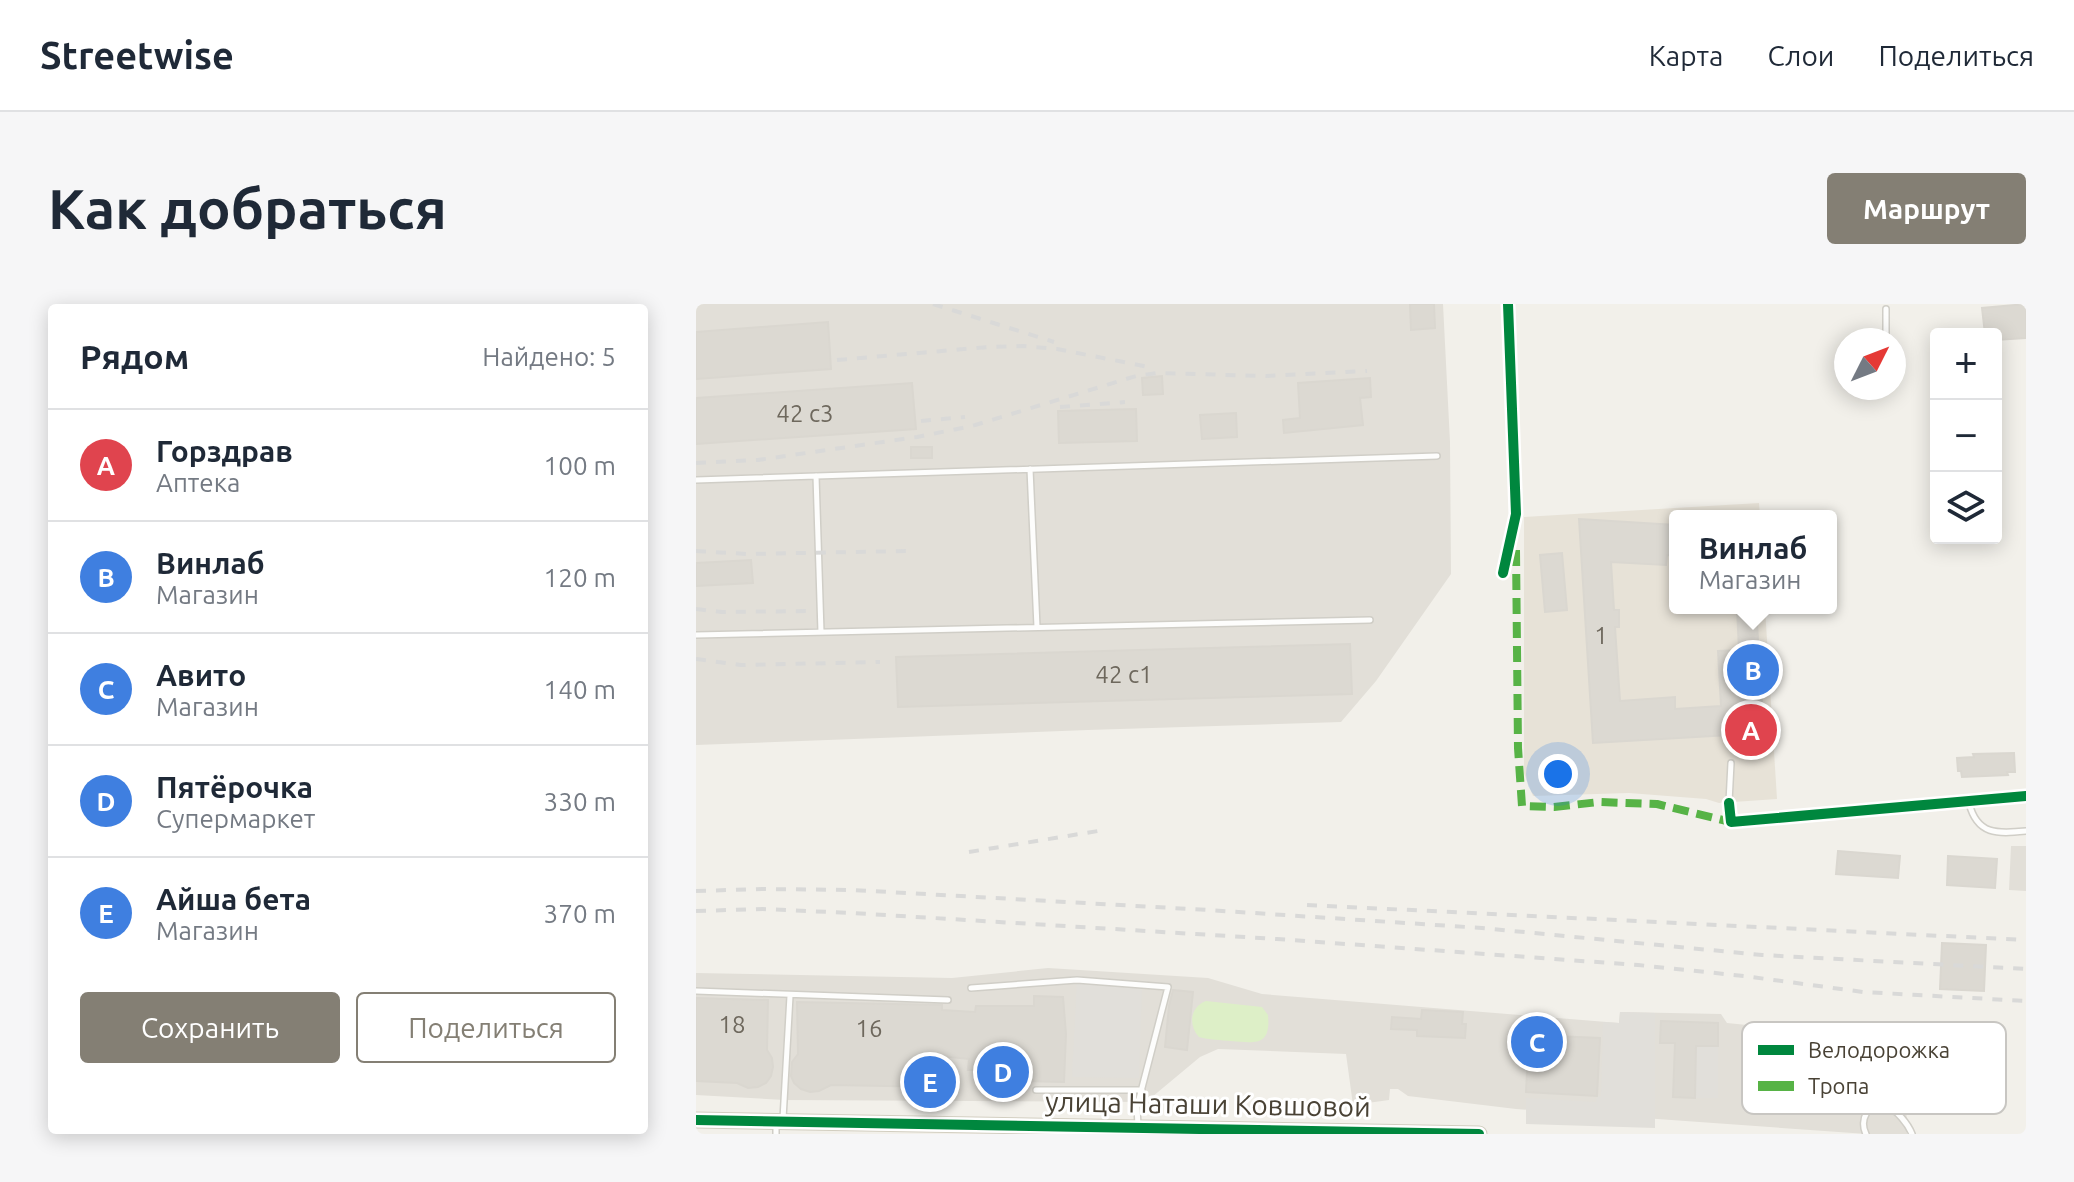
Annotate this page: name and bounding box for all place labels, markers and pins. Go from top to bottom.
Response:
pin: B [1727,640,1779,700]
pin: A [1725,700,1777,760]
pin: C [1511,1012,1563,1072]
pin: D [977,1042,1029,1102]
pin: E [904,1052,956,1112]

